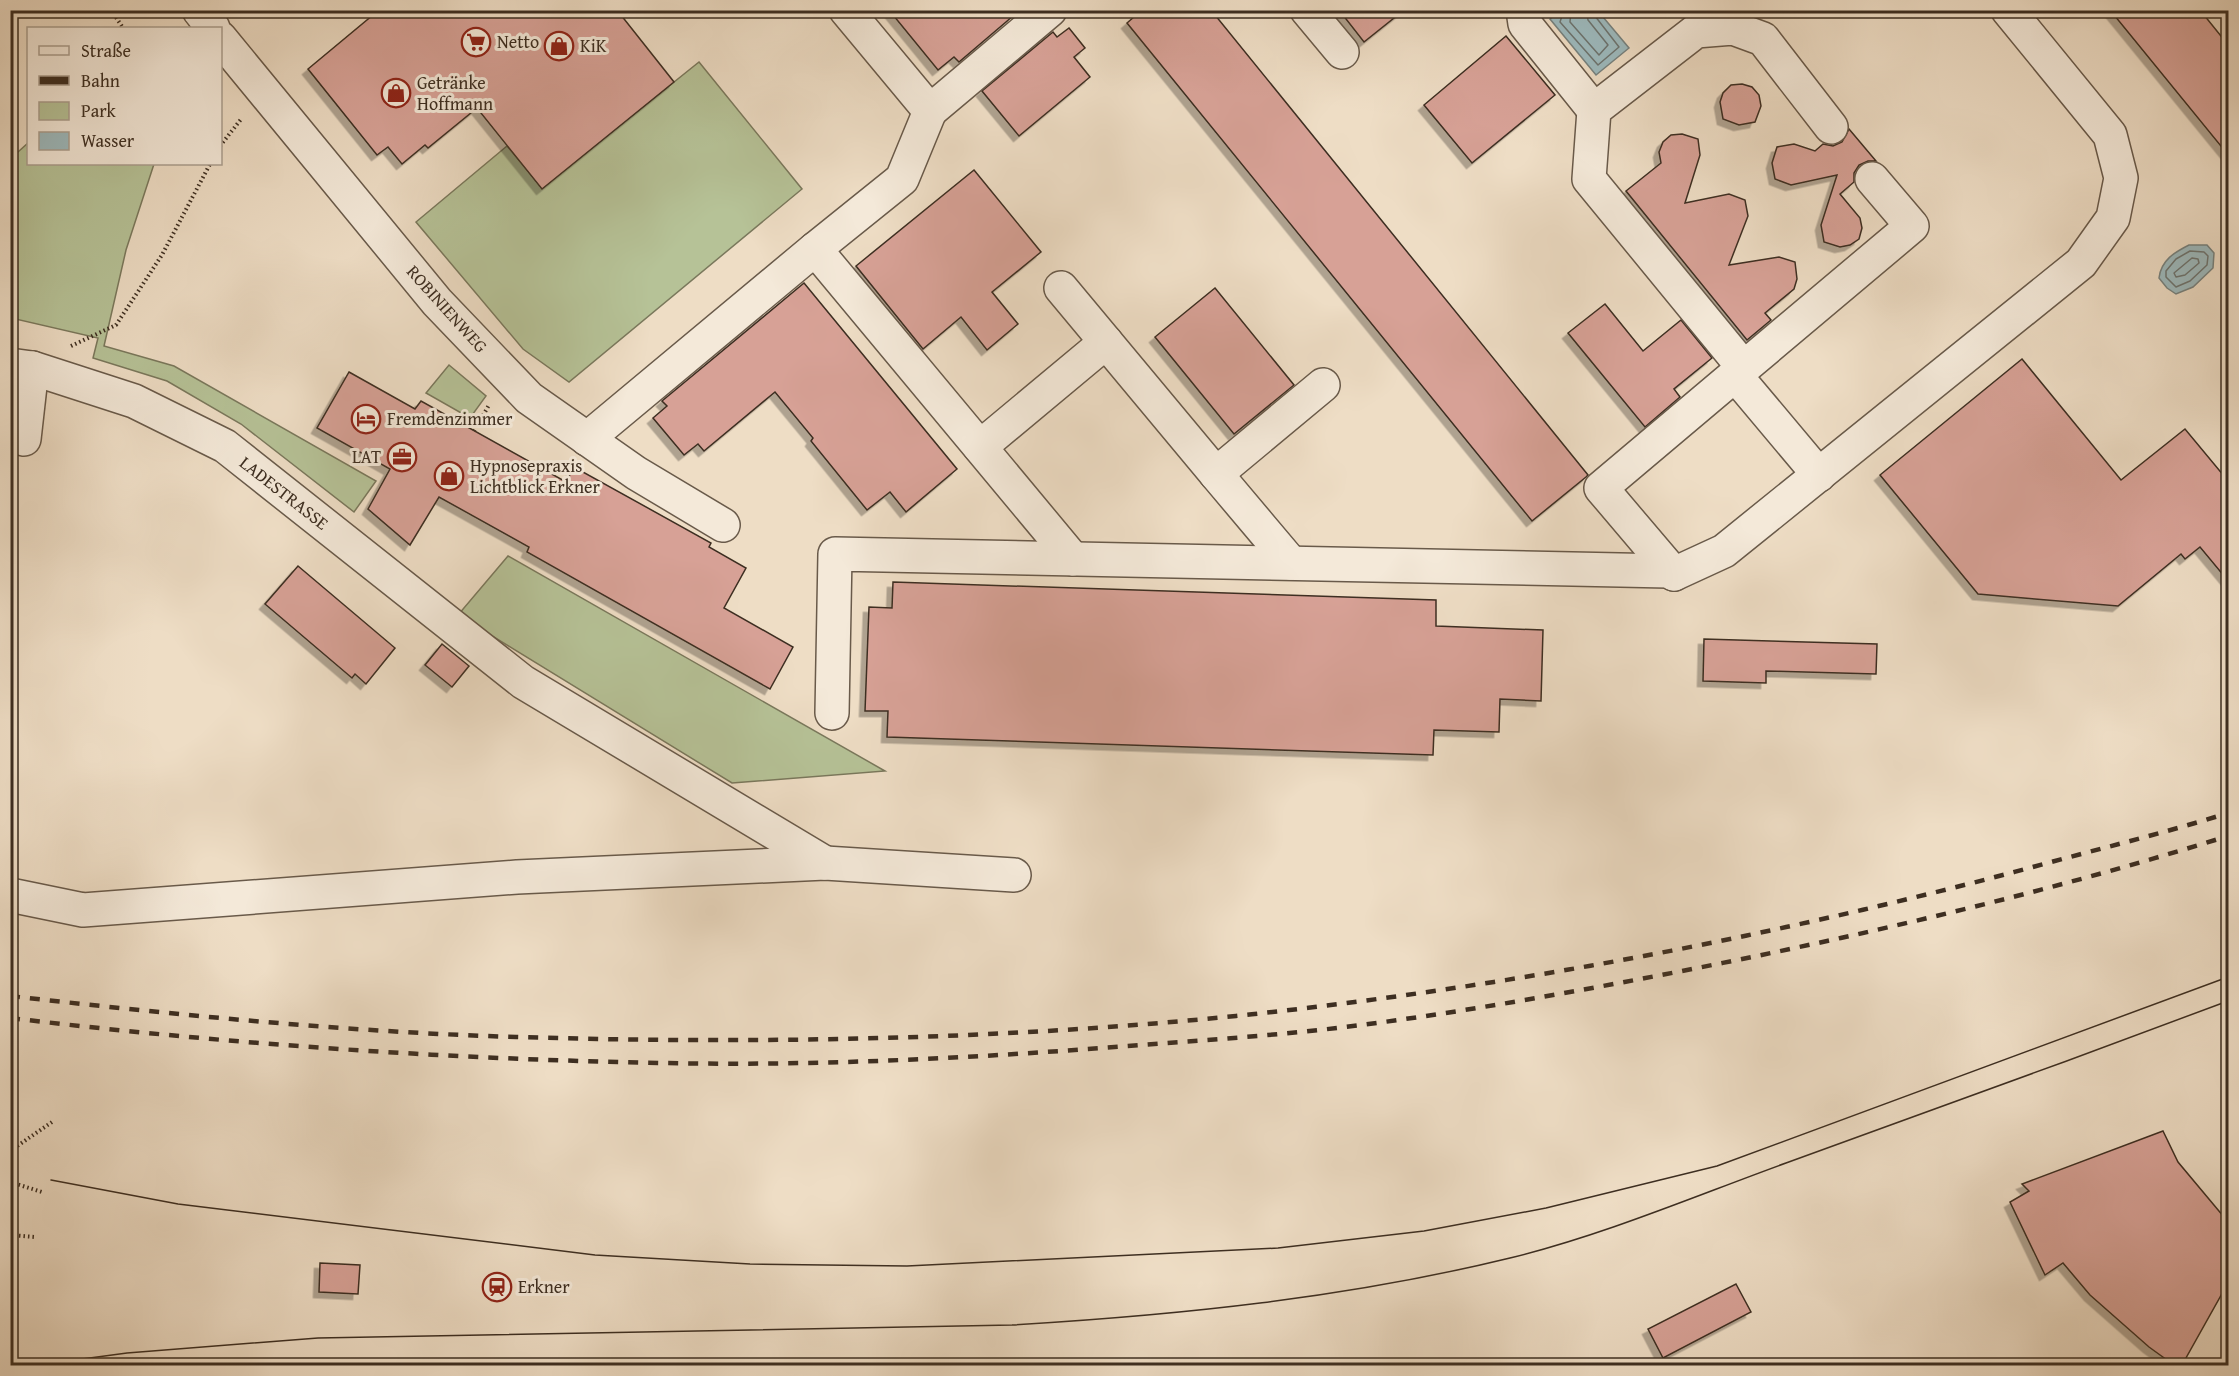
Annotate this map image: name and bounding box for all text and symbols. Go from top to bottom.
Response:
supermarket icon: Netto [460,26,492,58]
legend [27,27,222,165]
place label: Netto [497,28,539,55]
shop icon: KiK [543,30,575,62]
place label: KiK [580,32,607,59]
text: Straße [81,37,131,64]
text: Bahn [81,67,120,94]
place label: Getränke Hoffmann [417,69,493,117]
shop icon: Getränke Hoffmann [380,77,412,109]
text: Park [81,97,117,124]
text: Wasser [81,127,135,154]
street label: ROBINIENWEG [400,259,495,359]
hotel icon: Fremdenzimmer [350,403,382,435]
place label: Fremdenzimmer [387,405,513,432]
office icon: LAT [386,441,418,473]
place label: LAT [352,443,381,470]
street label: LADESTRASSE [234,449,335,536]
place label: Hypnosepraxis Lichtblick Erkner [470,452,600,500]
shop icon: Hypnosepraxis Lichtblick Erkner [433,460,465,492]
station icon: Erkner [481,1271,513,1303]
place label: Erkner [518,1273,570,1300]

